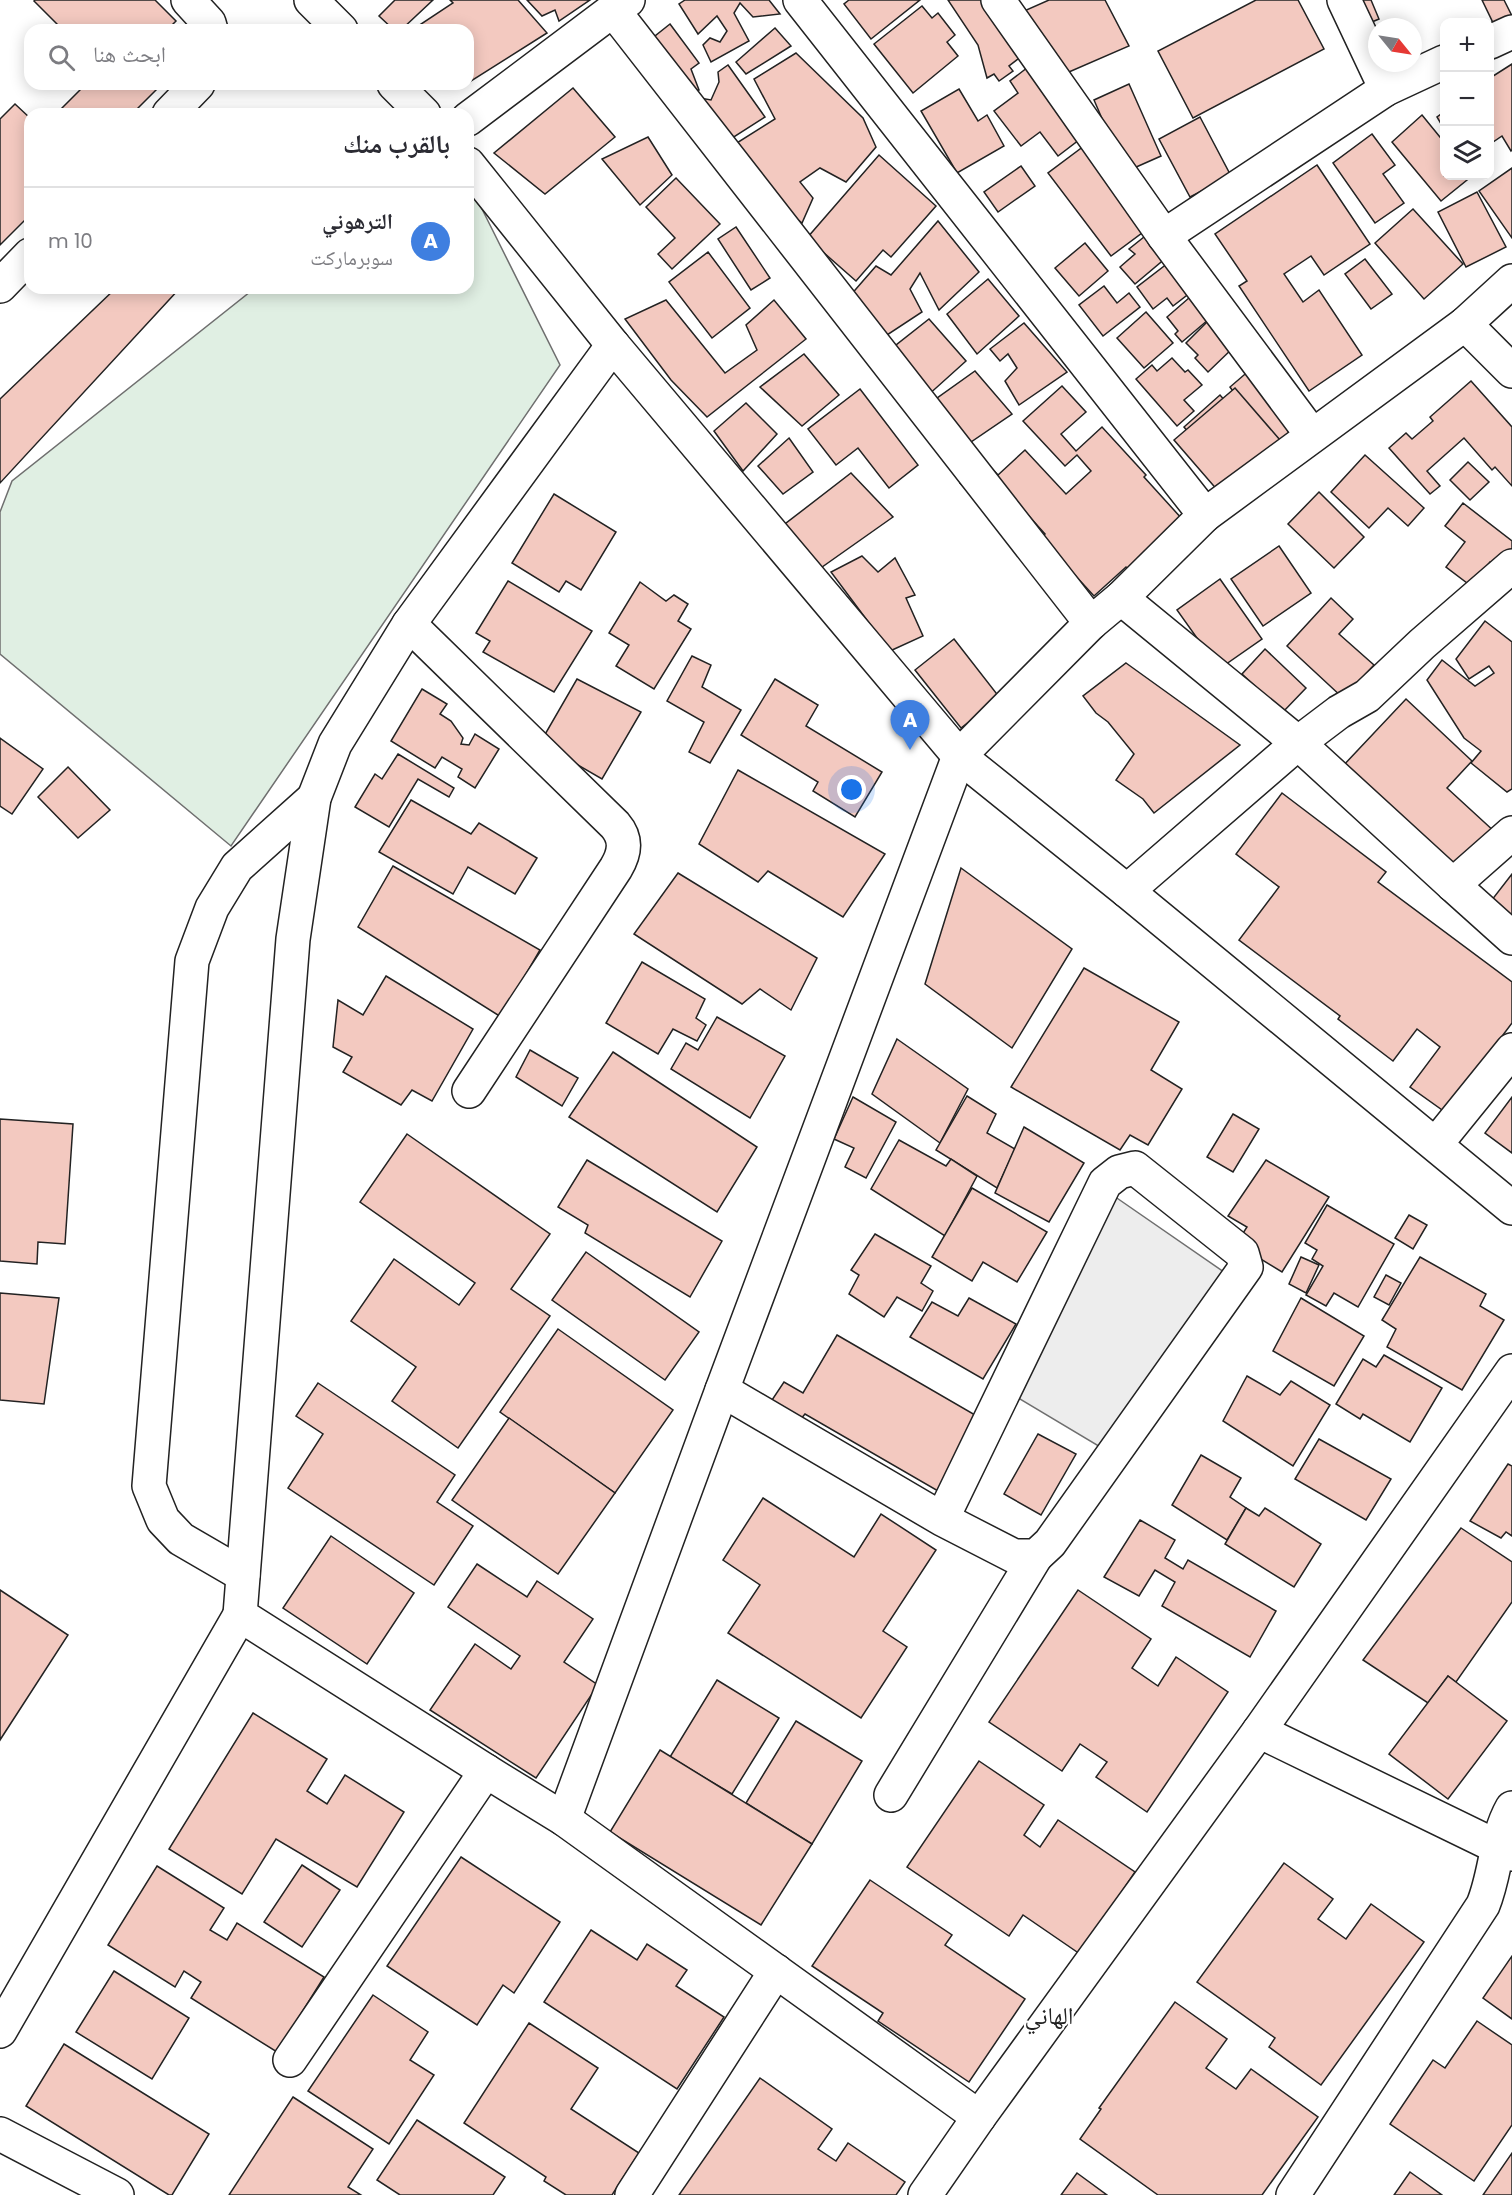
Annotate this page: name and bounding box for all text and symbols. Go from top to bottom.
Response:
north arrow [1368,18,1422,72]
map controls [1440,18,1494,180]
button: + [1440,18,1494,72]
search box [24,24,474,90]
text: ابحث هنا [93,39,166,70]
icon: search [45,41,78,74]
button: − [1440,72,1494,126]
text: بالقرب منك [343,126,450,162]
button: layers [1440,126,1494,180]
text: الترهوني [322,206,393,237]
text: 10 m [48,227,93,255]
text: A [423,227,438,255]
text: سوبرماركت [310,244,393,272]
pin: A [890,700,930,750]
your location [837,775,866,804]
district label: الهاني [1024,1999,1074,2035]

